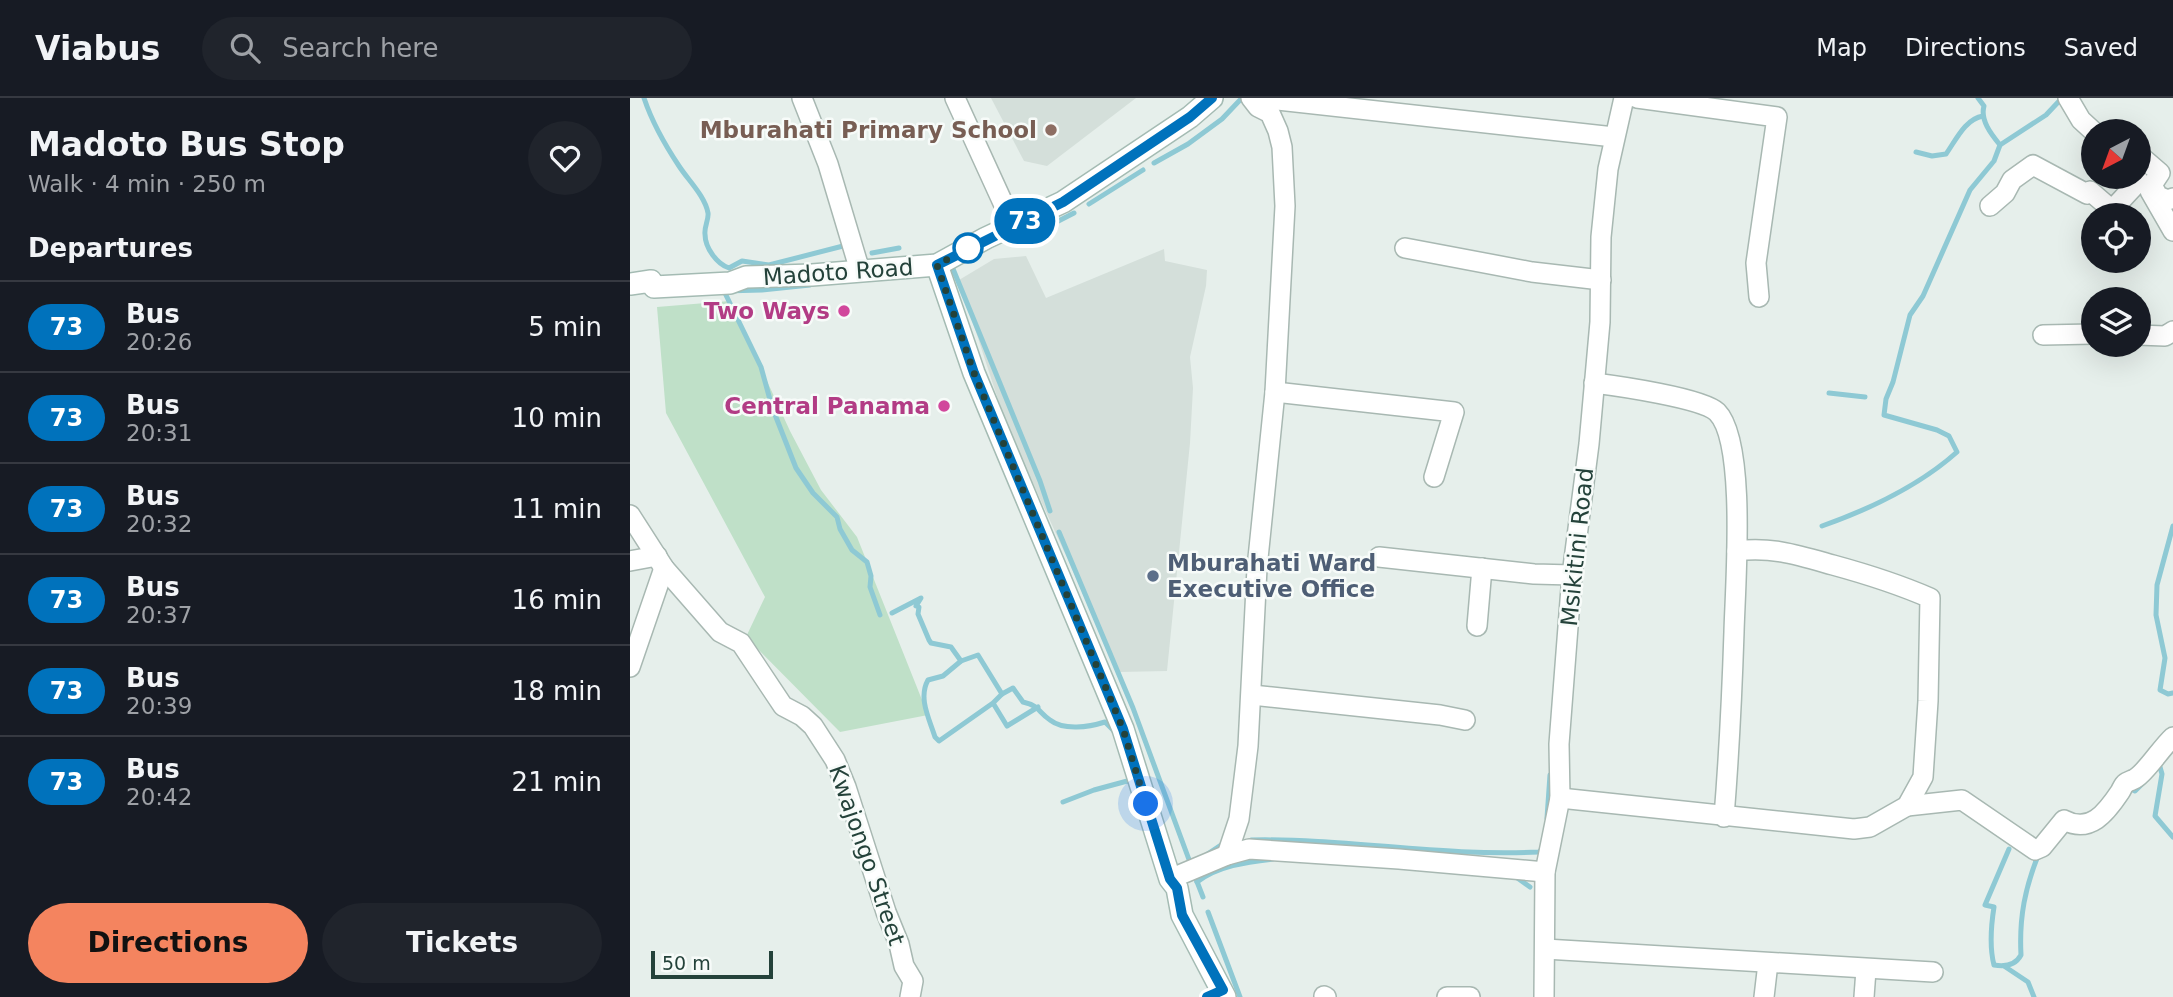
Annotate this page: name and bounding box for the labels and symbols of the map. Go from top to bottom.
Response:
place label: Mburahati Primary School [700,117,1037,143]
north arrow [2081,119,2151,189]
marker: Mburahati Primary School [1043,122,1059,138]
line badge: 73 [994,198,1056,244]
unlabelled marker [953,233,983,263]
street label: Madoto Road [762,254,914,290]
place label: Two Ways [704,298,830,324]
marker: Two Ways [836,303,852,319]
place label: Central Panama [724,393,930,419]
marker: Central Panama [936,398,952,414]
street label: Msikitini Road [1556,466,1598,628]
place label: Mburahati Ward Executive Office [1167,550,1376,602]
marker: Mburahati Ward Executive Office [1145,568,1161,584]
street label: Kwajongo Street [824,761,910,949]
your location [1128,786,1163,821]
scale bar [651,948,774,980]

